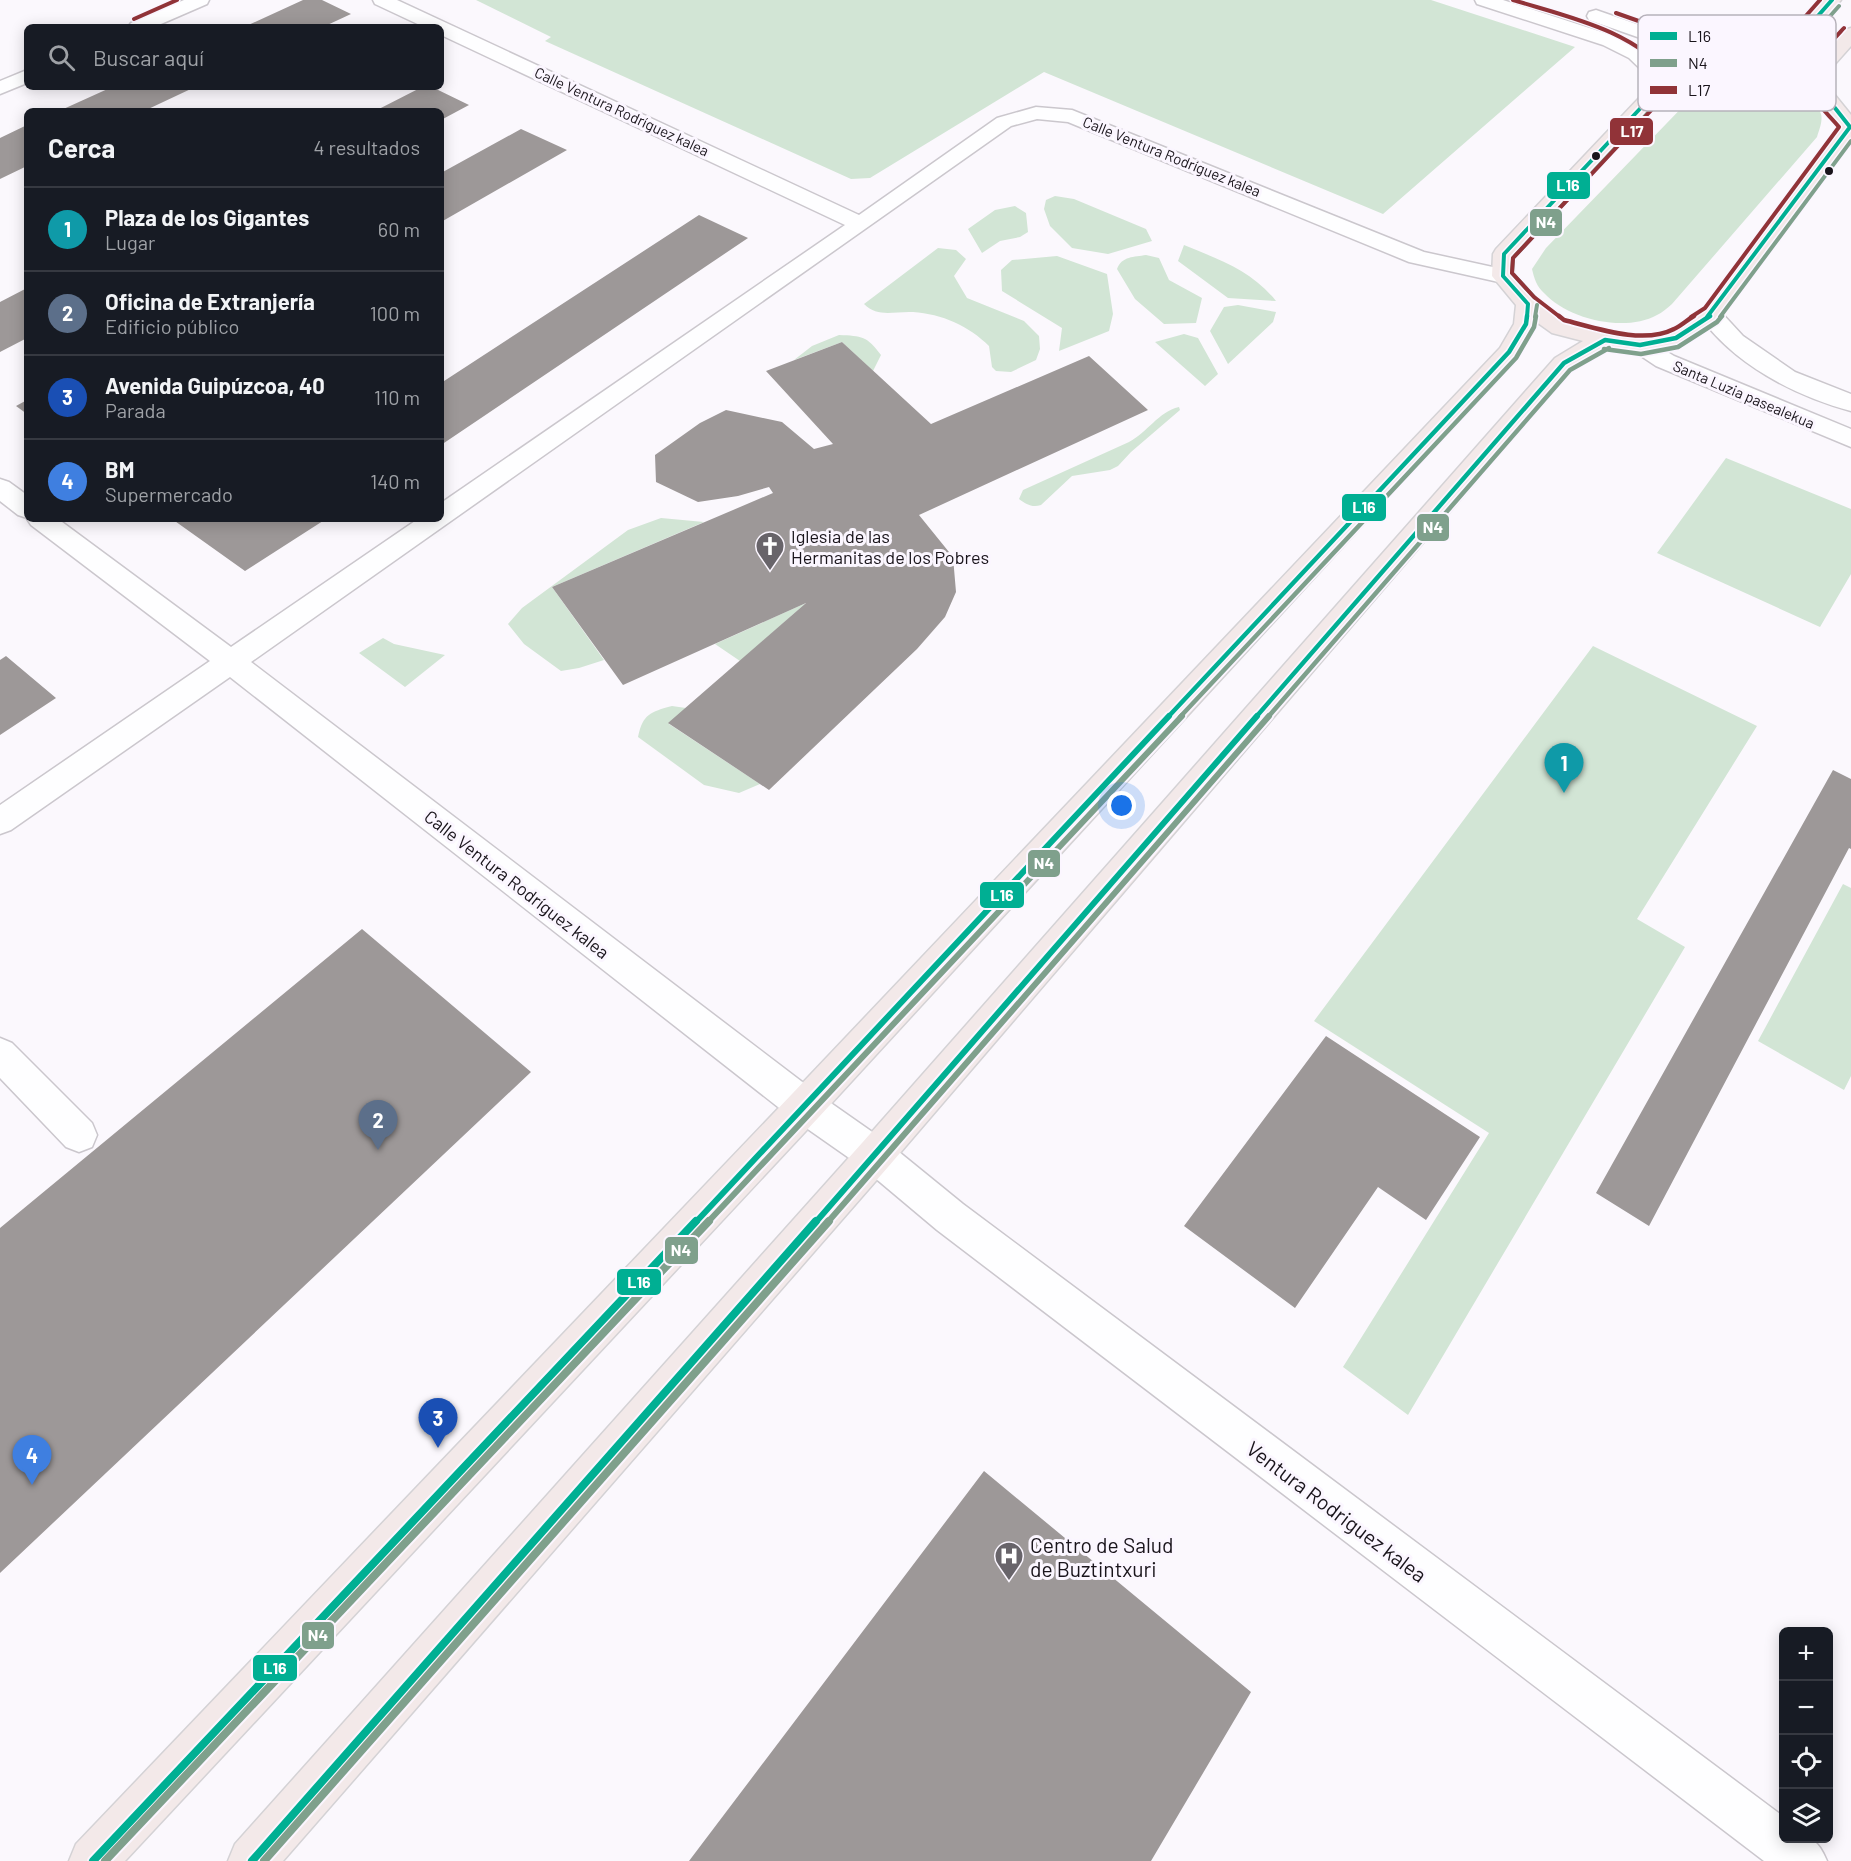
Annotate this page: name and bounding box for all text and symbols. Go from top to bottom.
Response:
legend [1638,15,1836,111]
search box [24,24,444,90]
text: L16 [1688,26,1711,45]
icon: search [45,41,78,74]
text: Buscar aquí [93,44,204,70]
text: N4 [1688,53,1708,72]
street label: Calle Ventura Rodríguez kalea [532,63,712,159]
text: L17 [1688,80,1711,99]
street label: Calle Ventura Rodríguez kalea [1080,112,1264,200]
line badge: L17 [1609,117,1654,146]
text: L17 [1621,121,1643,140]
text: Cerca [48,132,115,163]
text: 4 resultados [313,135,420,159]
unlabelled marker [1590,150,1602,162]
unlabelled marker [1823,165,1835,177]
line badge: L16 [1546,171,1591,200]
text: L16 [1556,175,1580,194]
text: Plaza de los Gigantes [105,204,309,230]
line badge: N4 [1529,208,1563,237]
text: N4 [1536,212,1556,231]
text: 1 [64,217,71,241]
text: 60 m [378,217,420,241]
text: Lugar [105,230,155,254]
text: Oficina de Extranjería [105,288,315,314]
text: 2 [62,301,73,325]
text: 100 m [370,301,420,325]
text: Edificio público [105,314,239,338]
street label: Santa Luzia pasealekua [1671,356,1817,432]
text: Avenida Guipúzcoa, 40 [105,372,325,398]
text: 3 [62,385,73,409]
text: 110 m [374,385,420,409]
text: Parada [105,398,166,422]
text: BM [105,456,134,482]
text: 4 [61,469,74,493]
text: 140 m [370,469,420,493]
text: Supermercado [105,482,233,506]
line badge: L16 [1341,493,1387,522]
text: L16 [1352,497,1376,516]
line badge: N4 [1416,513,1450,542]
text: N4 [1423,517,1443,536]
place label: Iglesia de las Hermanitas de los Pobres [791,525,989,568]
church icon: Iglesia de las Hermanitas de los Pobres [754,530,786,572]
pin: 1 [1544,744,1584,793]
your location [1107,791,1136,820]
street label: Calle Ventura Rodríguez kalea [420,805,614,963]
line badge: N4 [1027,849,1061,878]
text: N4 [1034,853,1054,872]
line badge: L16 [979,881,1025,909]
text: L16 [990,885,1014,904]
pin: 2 [358,1100,398,1150]
line badge: N4 [664,1236,699,1265]
text: N4 [671,1240,691,1259]
line badge: L16 [616,1268,662,1296]
text: L16 [627,1272,651,1291]
pin: 3 [418,1398,458,1448]
street label: Ventura Rodriguez kalea [1242,1435,1432,1587]
pin: 4 [12,1436,51,1485]
place label: Centro de Salud de Buztintxuri [1030,1532,1173,1581]
hospital icon: Centro de Salud de Buztintxuri [993,1540,1025,1582]
line badge: N4 [301,1621,335,1650]
text: N4 [308,1625,328,1644]
map controls [1779,1627,1833,1843]
button: + [1779,1627,1833,1681]
line badge: L16 [252,1654,298,1682]
text: L16 [263,1658,287,1677]
button: − [1779,1681,1833,1735]
button: locate [1779,1735,1833,1789]
button: layers [1779,1789,1833,1843]

